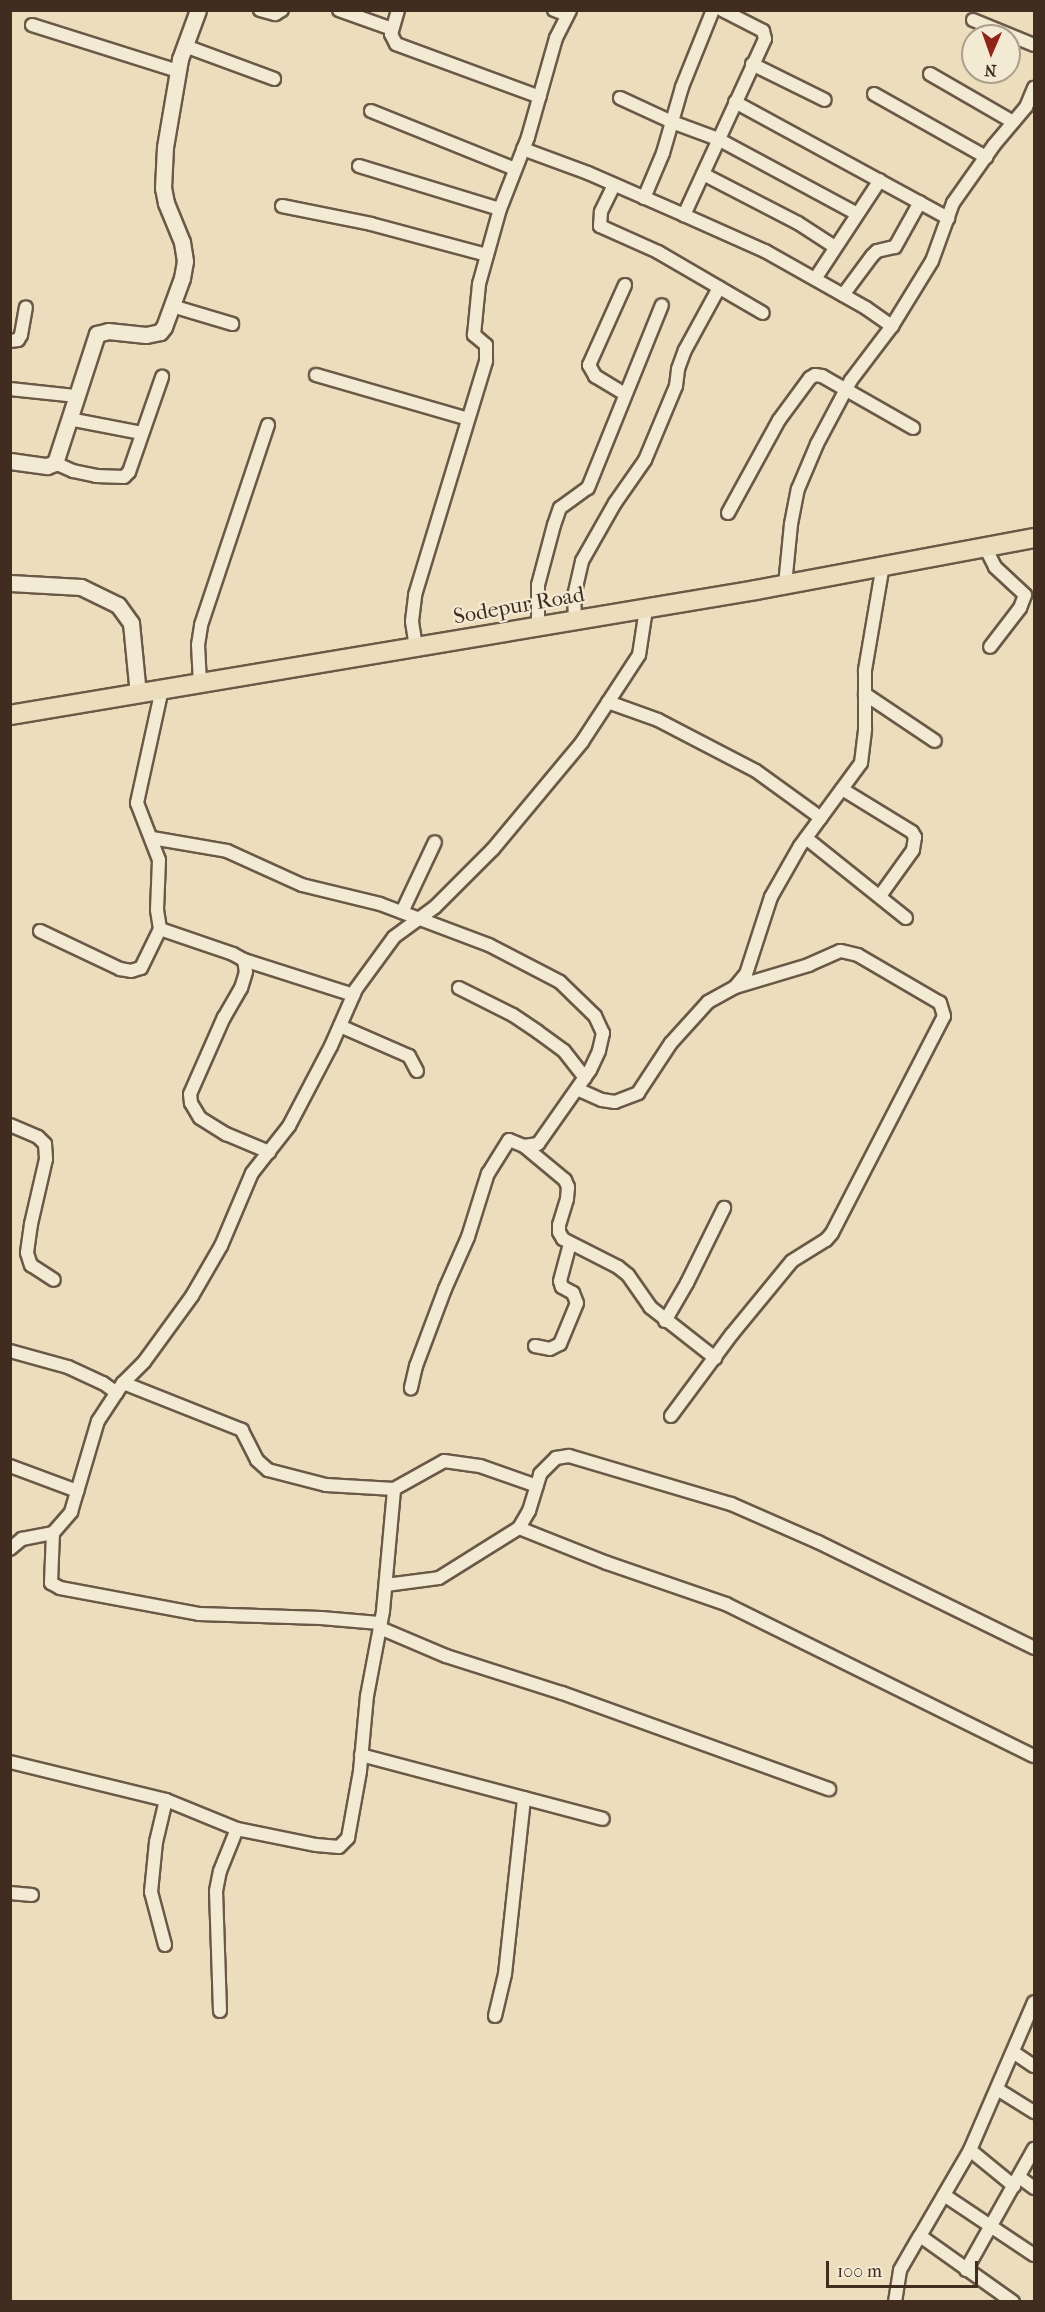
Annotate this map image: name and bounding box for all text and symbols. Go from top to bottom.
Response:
north arrow [961,24,1021,84]
text: N [984,61,997,80]
street label: Sodepur Road [451,581,587,631]
scale bar [829,2249,980,2287]
text: 100 m [837,2261,882,2282]

